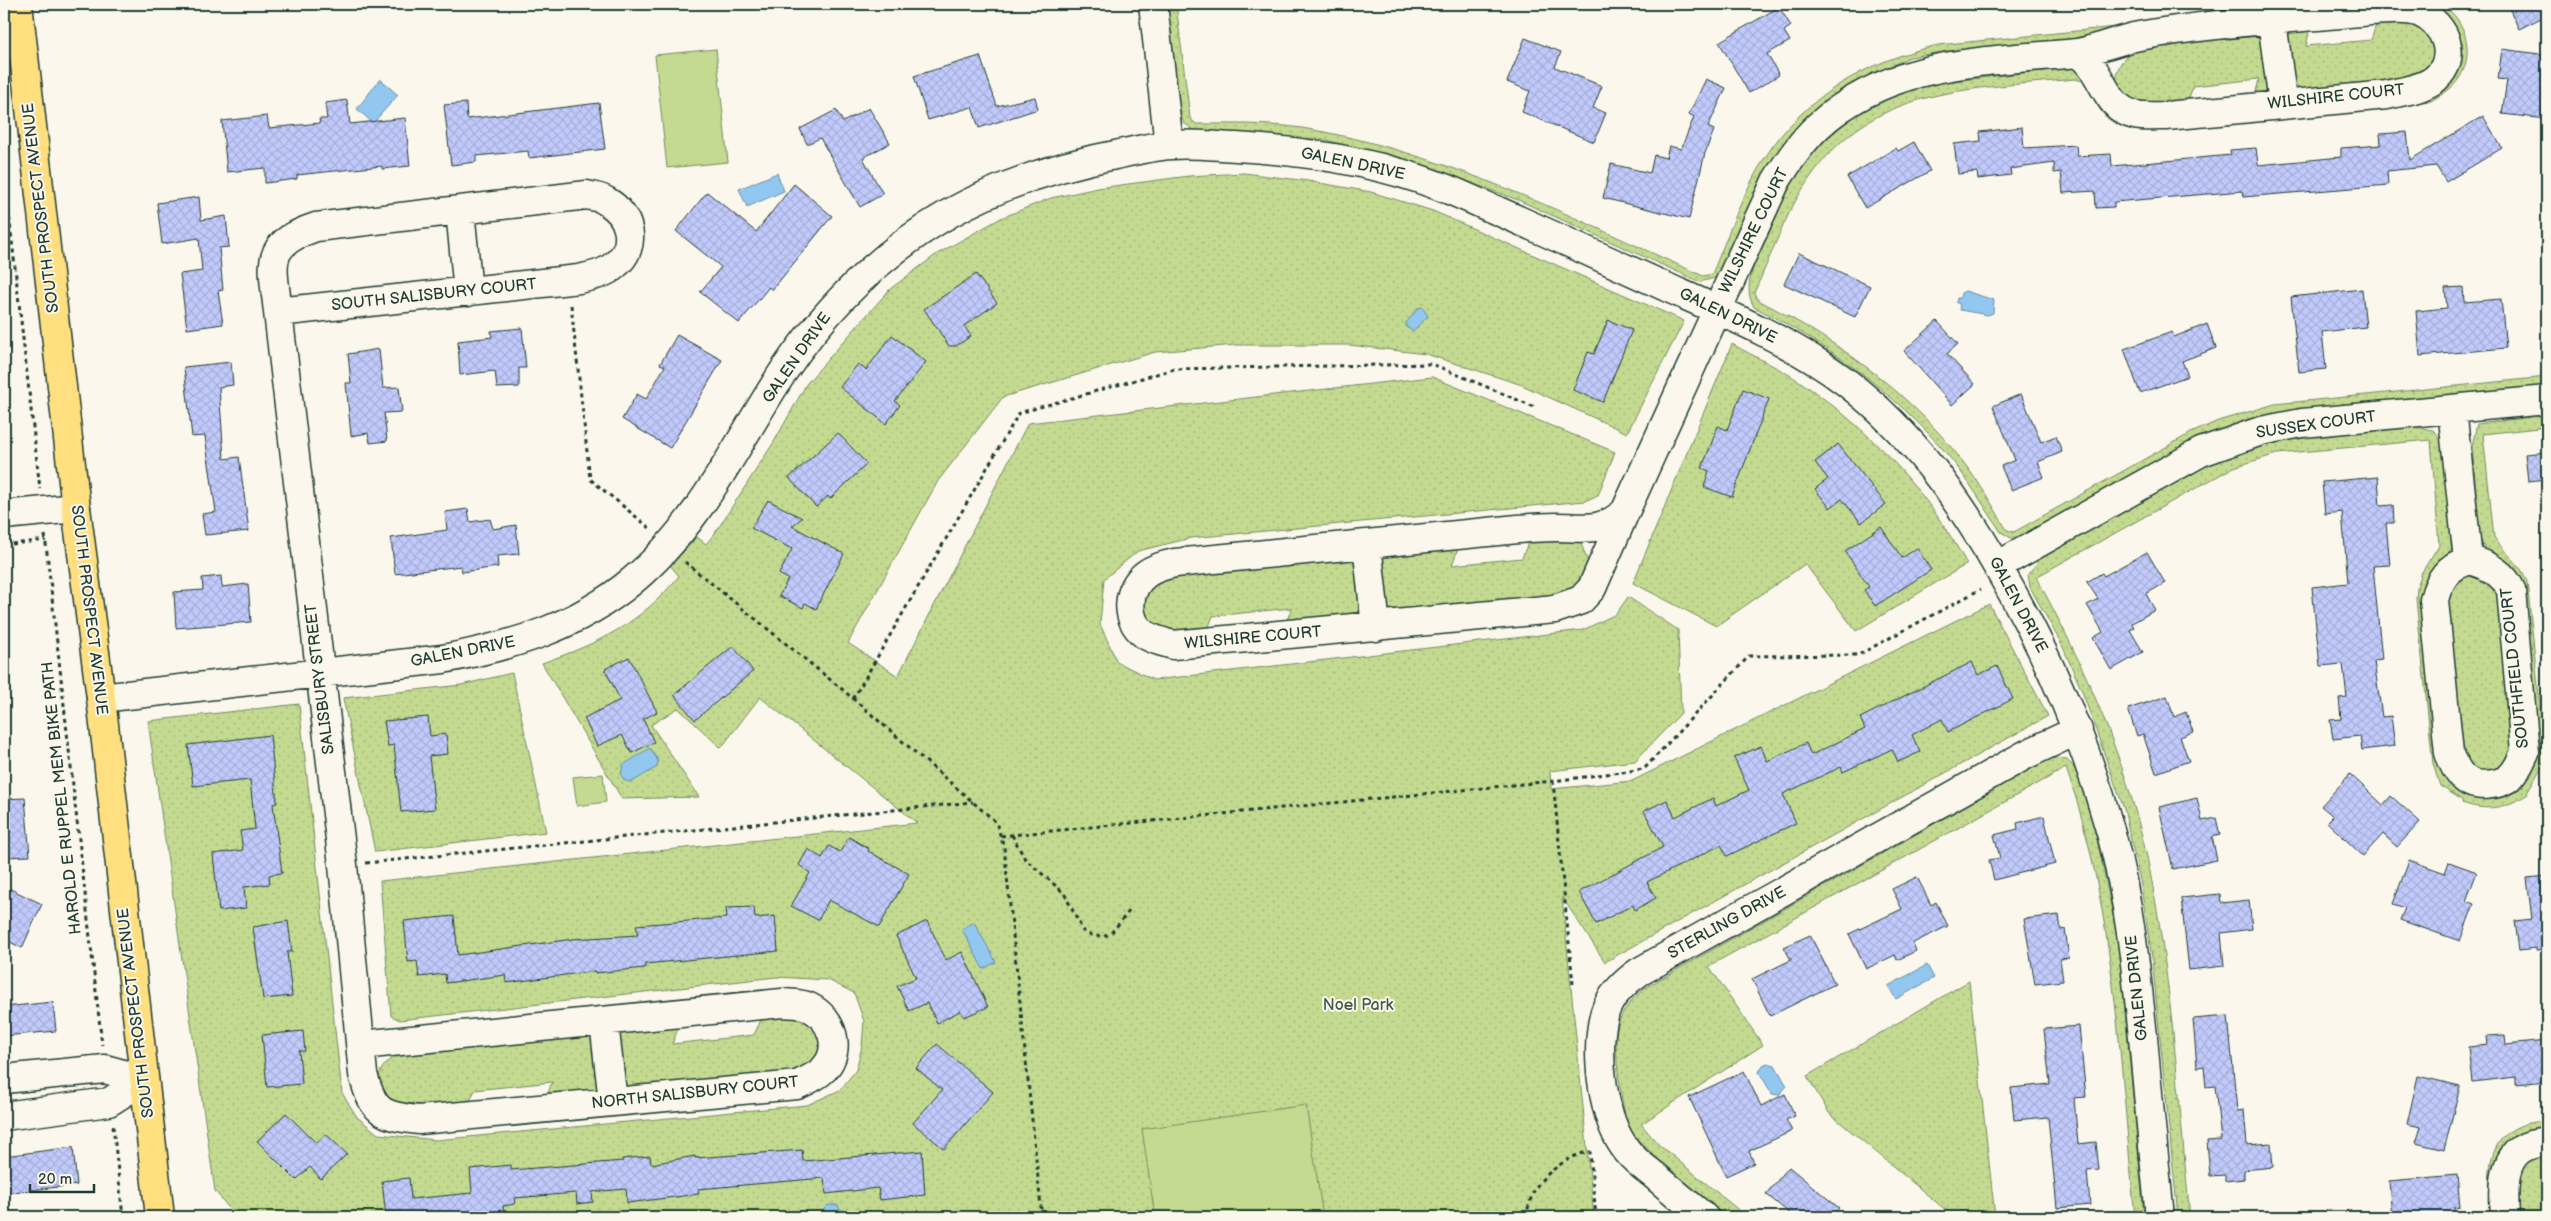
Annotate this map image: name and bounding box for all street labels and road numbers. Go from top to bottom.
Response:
street label: WILSHIRE COURT [2267,80,2406,114]
street label: SOUTH PROSPECT AVENUE [19,102,63,314]
street label: GALEN DRIVE [1299,144,1407,184]
street label: WILSHIRE COURT [1715,165,1793,297]
street label: SOUTH SALISBURY COURT [330,275,538,315]
street label: GALEN DRIVE [1676,284,1780,348]
street label: GALEN DRIVE [759,309,835,407]
street label: SUSSEX COURT [2255,407,2378,443]
street label: SOUTH PROSPECT AVENUE [67,504,111,716]
street label: GALEN DRIVE [1985,554,2051,656]
street label: SOUTHFIELD COURT [2497,586,2533,749]
street label: SALISBURY STREET [301,602,339,755]
street label: WILSHIRE COURT [1184,623,1323,653]
street label: GALEN DRIVE [409,633,517,671]
street label: HAROLD E RUPPEL MEM BIKE PATH [38,661,86,935]
street label: STERLING DRIVE [1665,883,1789,963]
street label: SOUTH PROSPECT AVENUE [114,907,158,1119]
street label: GALEN DRIVE [2122,934,2152,1042]
street label: NORTH SALISBURY COURT [590,1073,800,1113]

